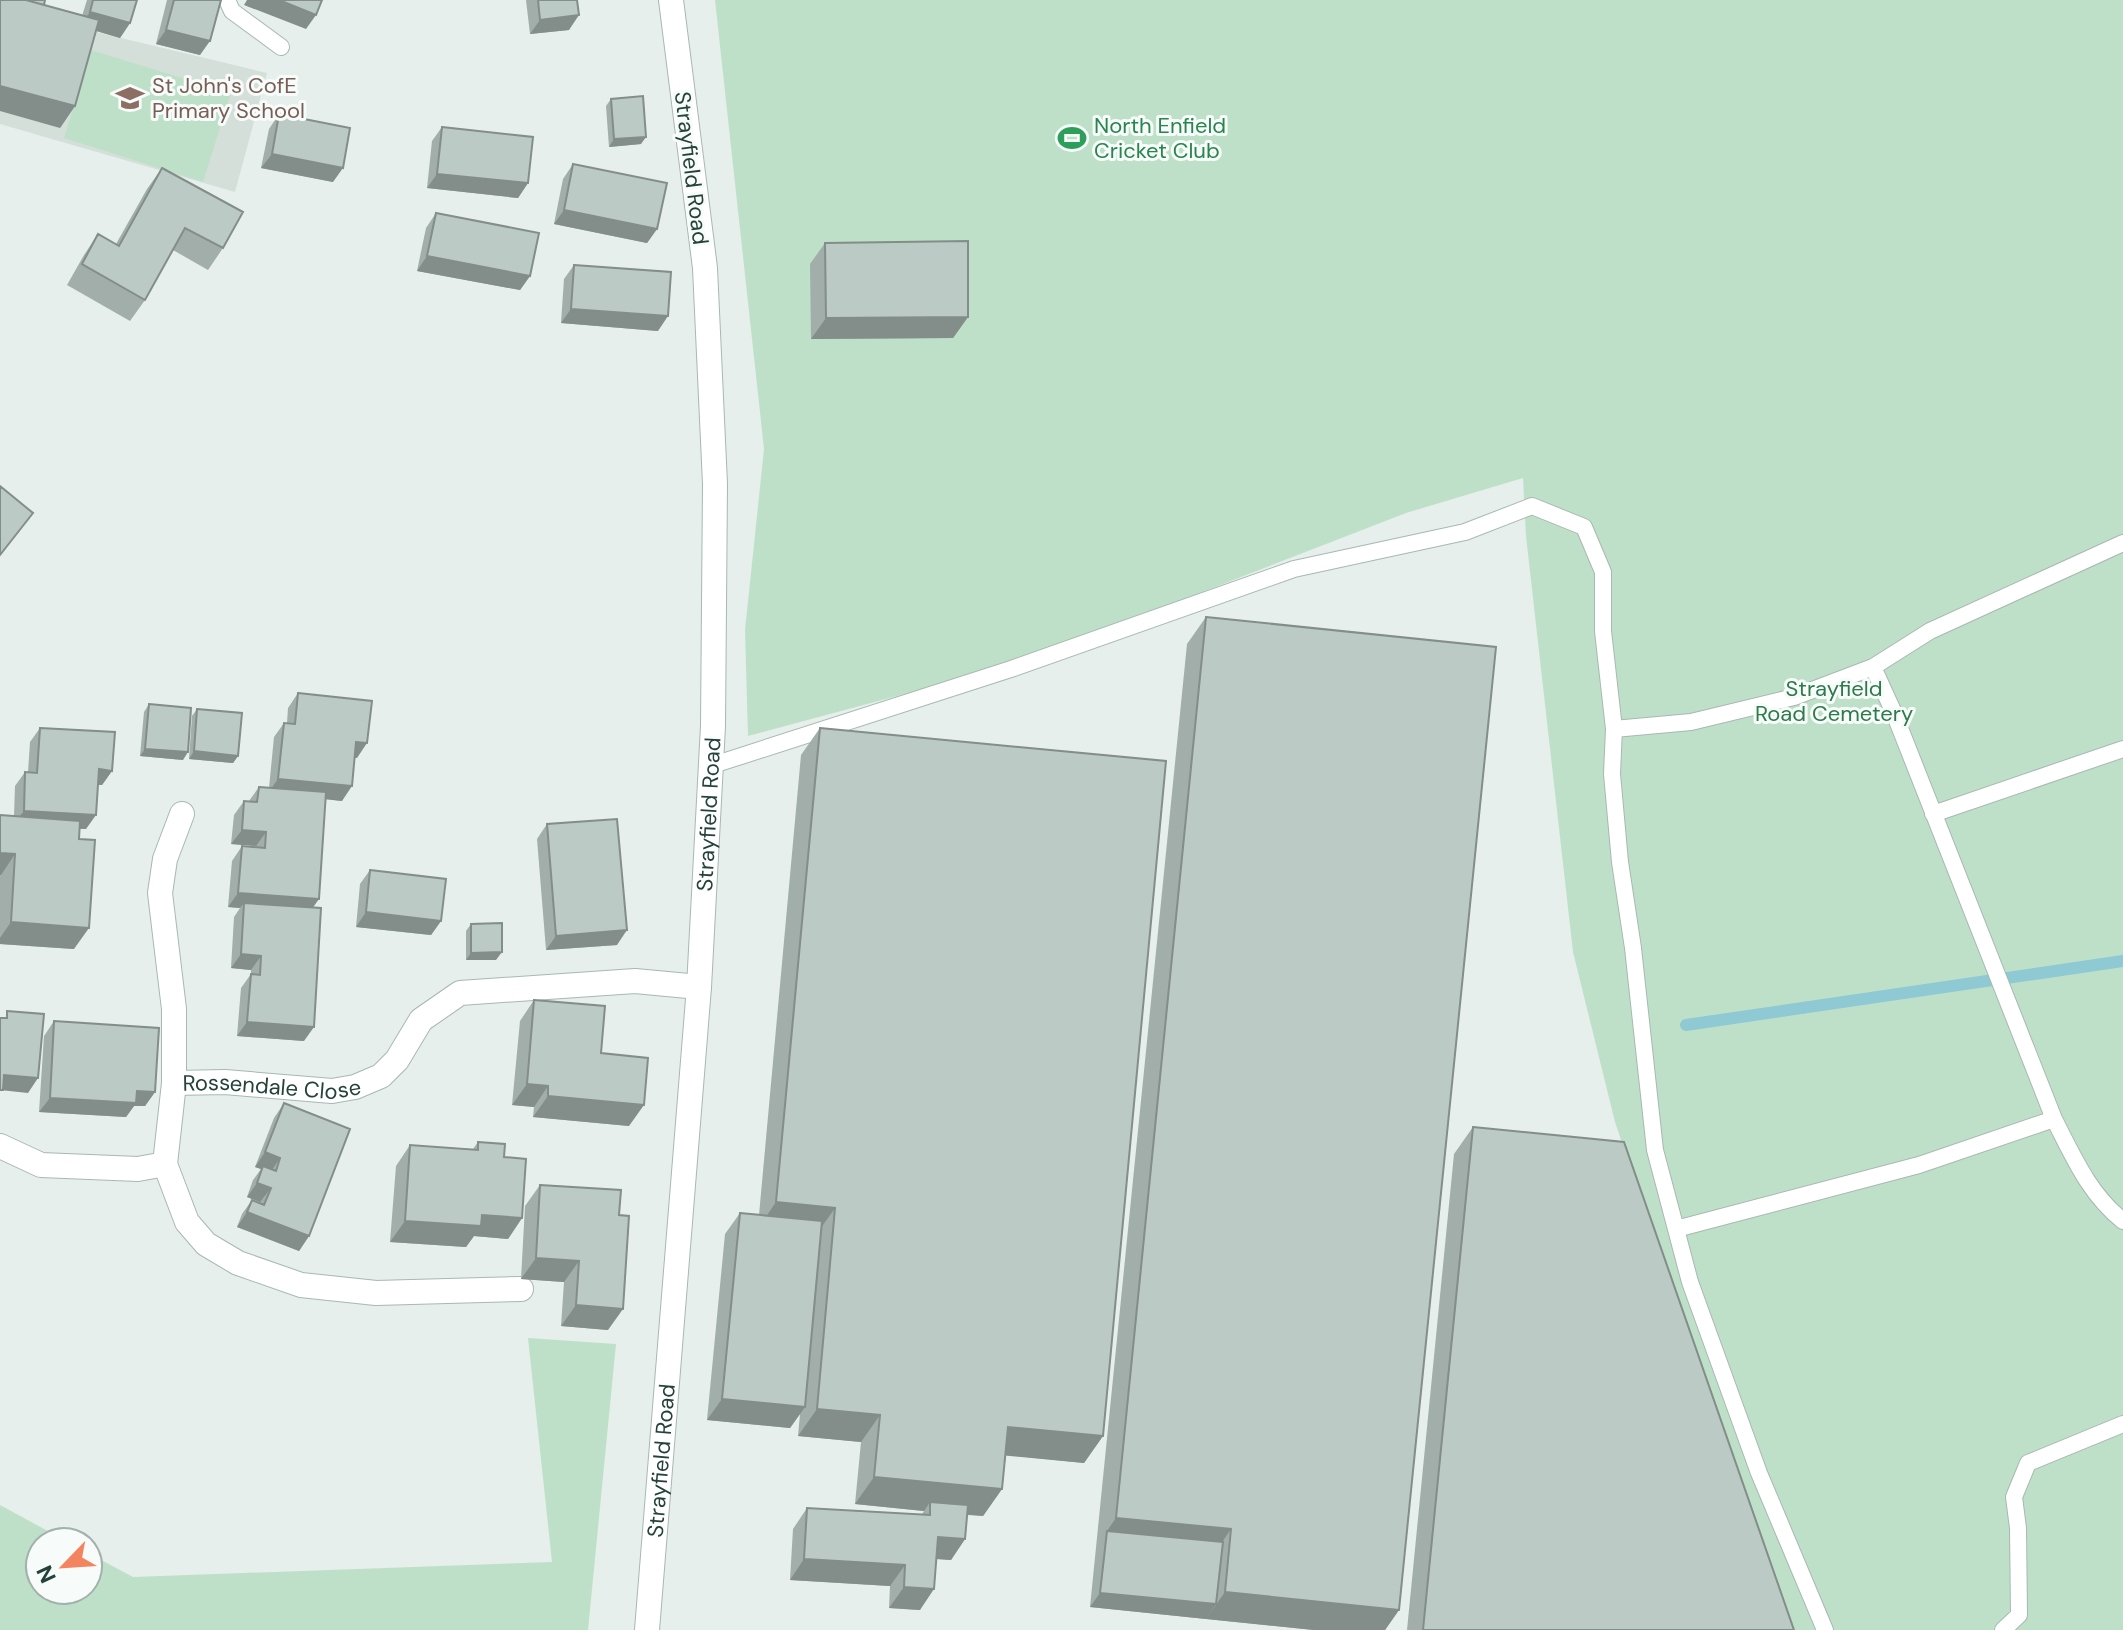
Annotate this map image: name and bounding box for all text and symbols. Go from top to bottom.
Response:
place label: St John's CofE Primary School [152,71,305,125]
school or university icon: St John's CofE Primary School [115,83,145,113]
street label: Strayfield Road [668,90,715,246]
place label: North Enfield Cricket Club [1094,111,1226,165]
sports icon: North Enfield Cricket Club [1057,123,1087,153]
park label: Strayfield Road Cemetery [1755,674,1913,728]
street label: Strayfield Road [690,737,727,892]
street label: Rossendale Close [182,1068,363,1106]
street label: Strayfield Road [641,1383,682,1539]
north arrow [24,1526,104,1606]
text: N [30,1561,63,1588]

